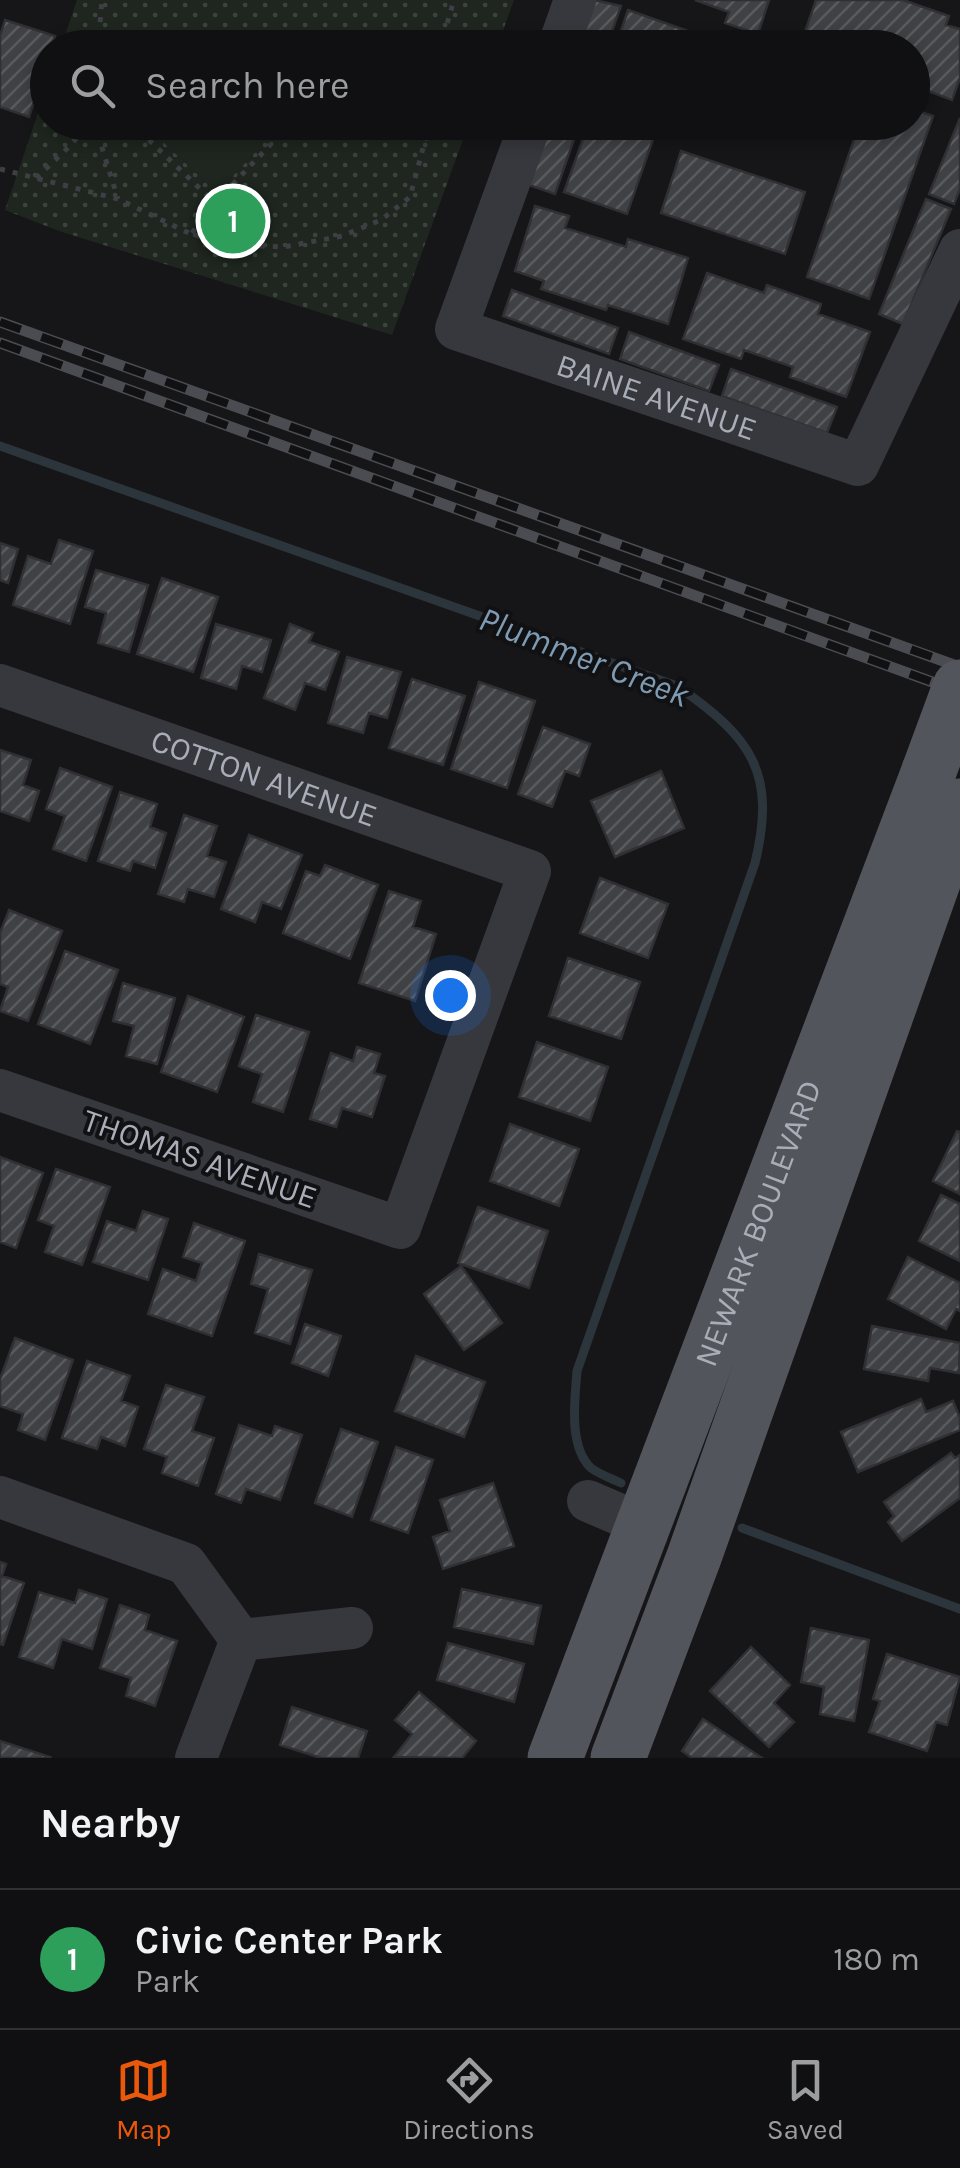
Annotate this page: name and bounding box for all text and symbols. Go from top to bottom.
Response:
search box [30,30,930,140]
icon: search [65,58,120,113]
text: Search here [145,63,349,108]
pin: 1 [200,184,266,258]
street label: BAINE AVENUE [552,346,762,448]
water label: Plummer Creek [473,598,695,716]
street label: COTTON AVENUE [146,721,382,834]
your location [425,970,476,1021]
street label: NEWARK BOULEVARD [687,1075,829,1371]
street label: THOMAS AVENUE [78,1102,322,1216]
text: Nearby [40,1798,180,1848]
text: Civic Center Park [135,1918,443,1963]
text: 1 [67,1941,78,1978]
text: 180 m [833,1941,920,1978]
text: Park [135,1963,200,2000]
tab: Map [116,2053,171,2146]
tab: Directions [403,2053,535,2146]
tab: Saved [767,2053,844,2146]

